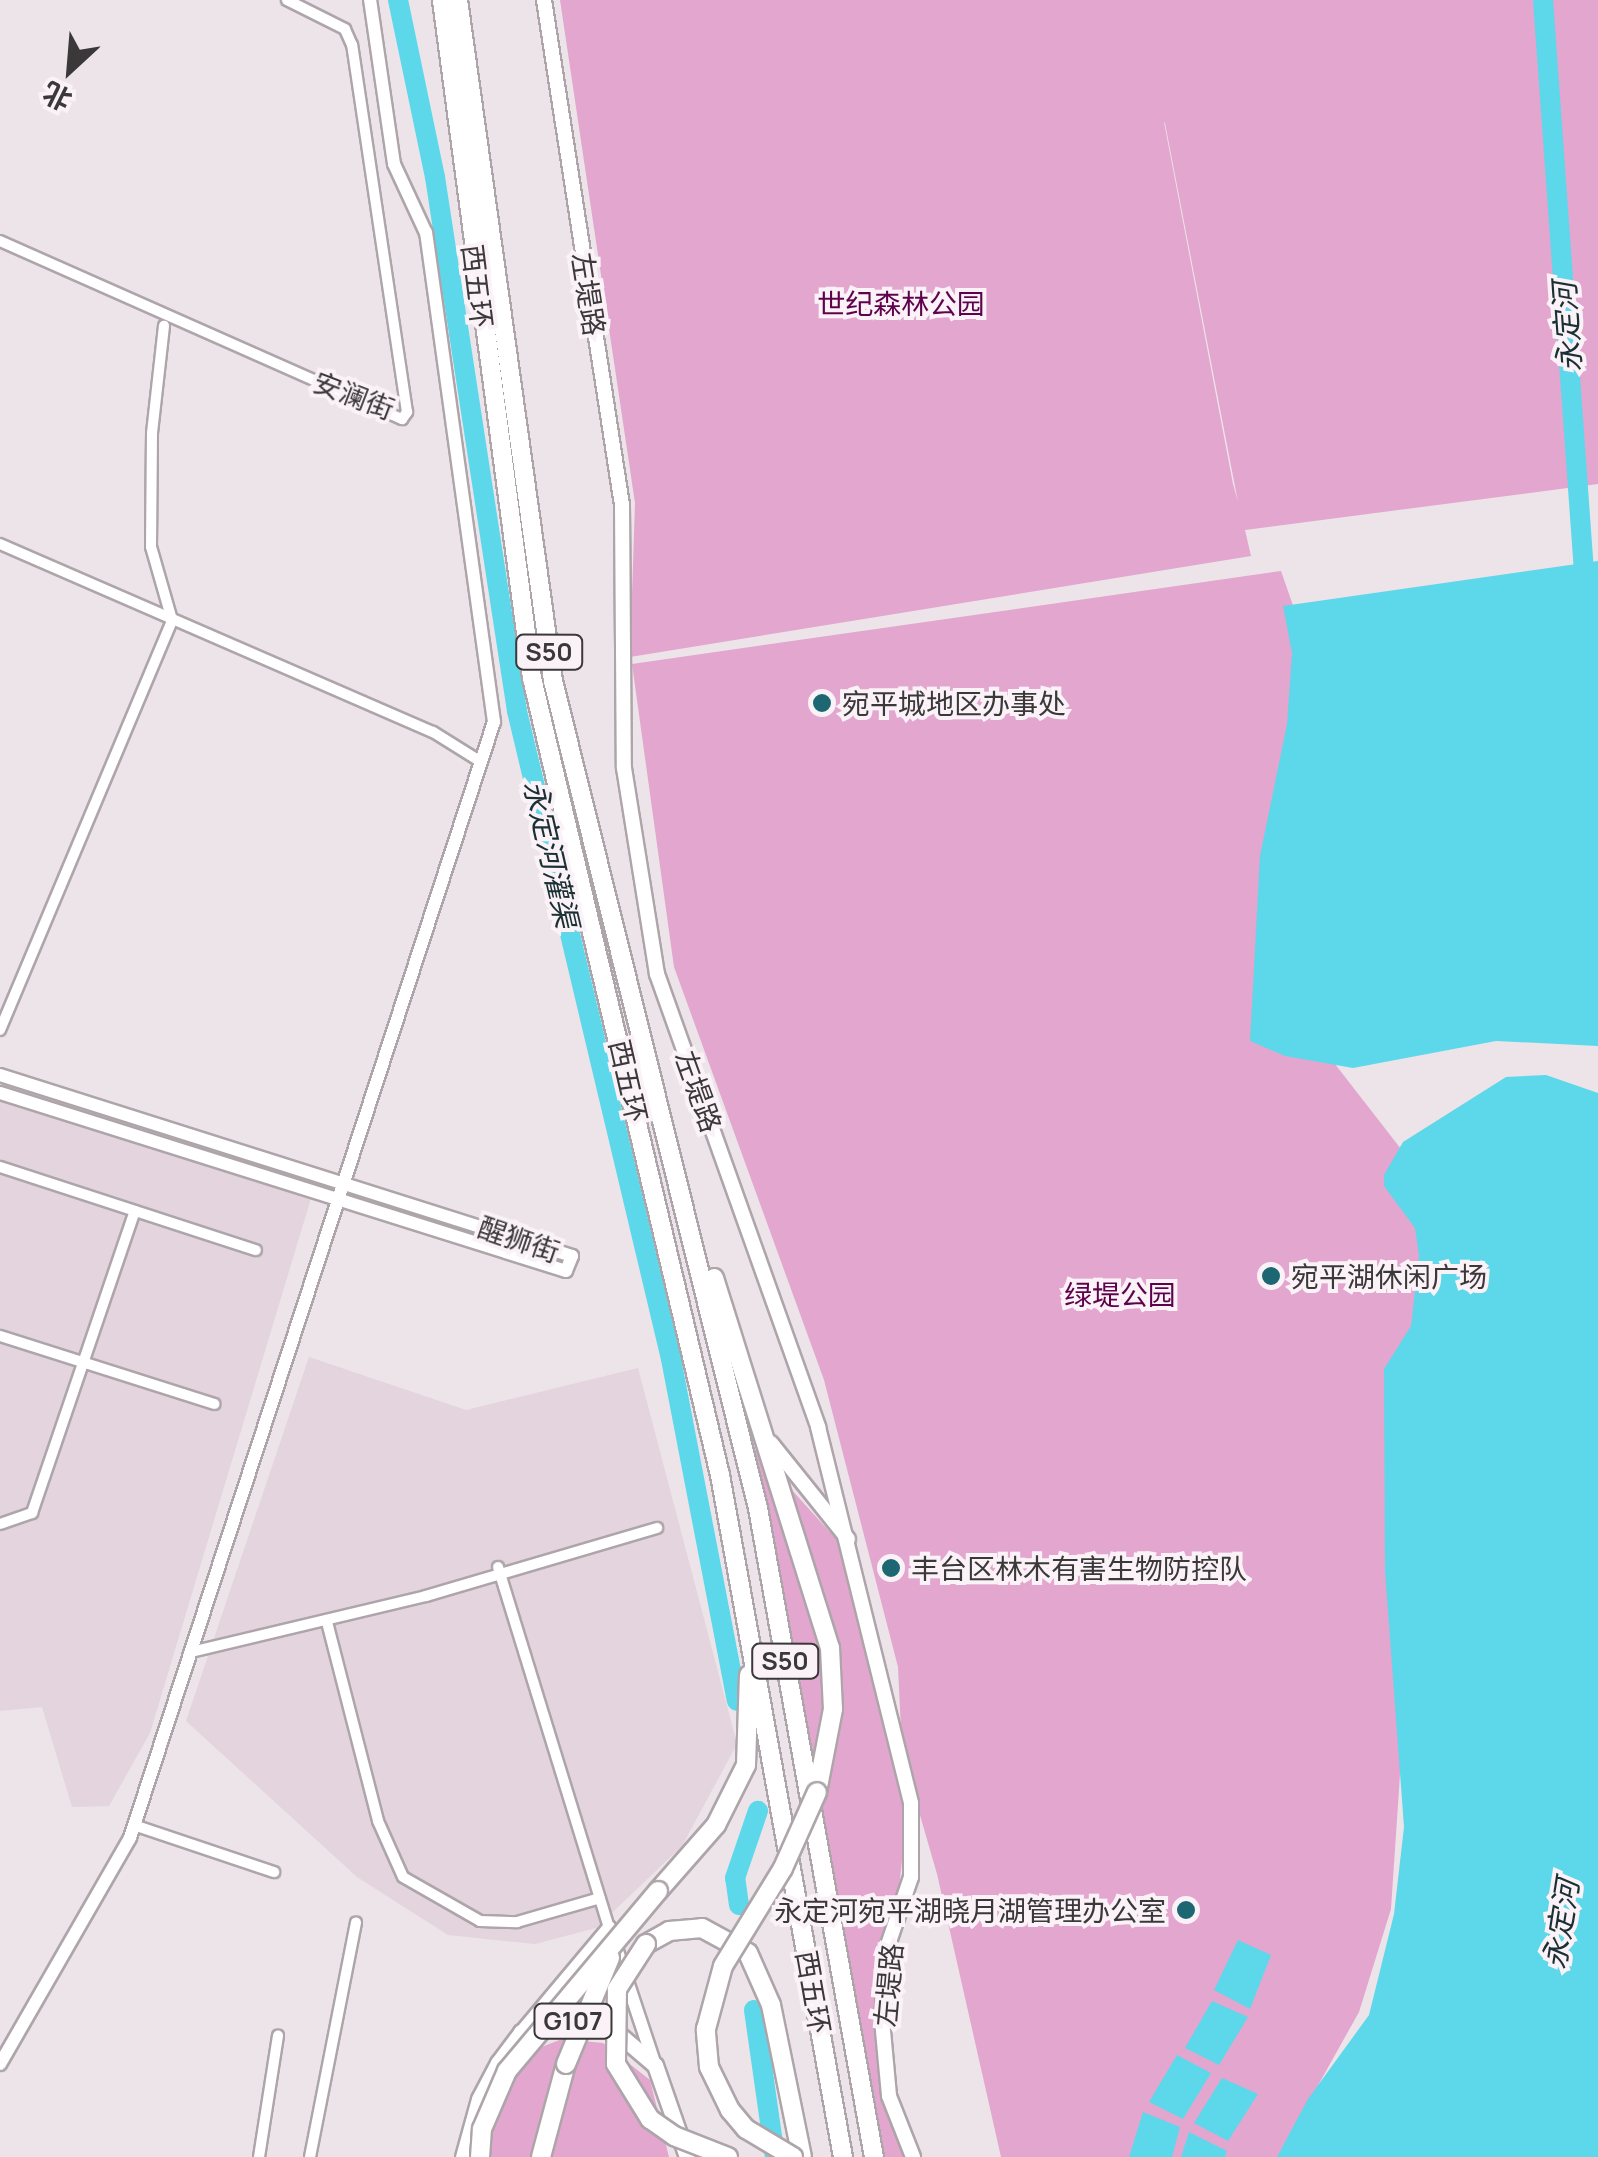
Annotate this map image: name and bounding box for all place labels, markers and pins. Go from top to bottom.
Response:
place label: 宛平城地区办事处 [842,686,1066,720]
marker: 宛平城地区办事处 [811,692,833,714]
place label: 宛平湖休闲广场 [1291,1259,1487,1293]
marker: 宛平湖休闲广场 [1260,1265,1282,1287]
place label: 丰台区林木有害生物防控队 [911,1551,1247,1585]
marker: 丰台区林木有害生物防控队 [880,1557,902,1579]
place label: 永定河宛平湖晓月湖管理办公室 [774,1893,1166,1927]
marker: 永定河宛平湖晓月湖管理办公室 [1175,1899,1197,1921]

